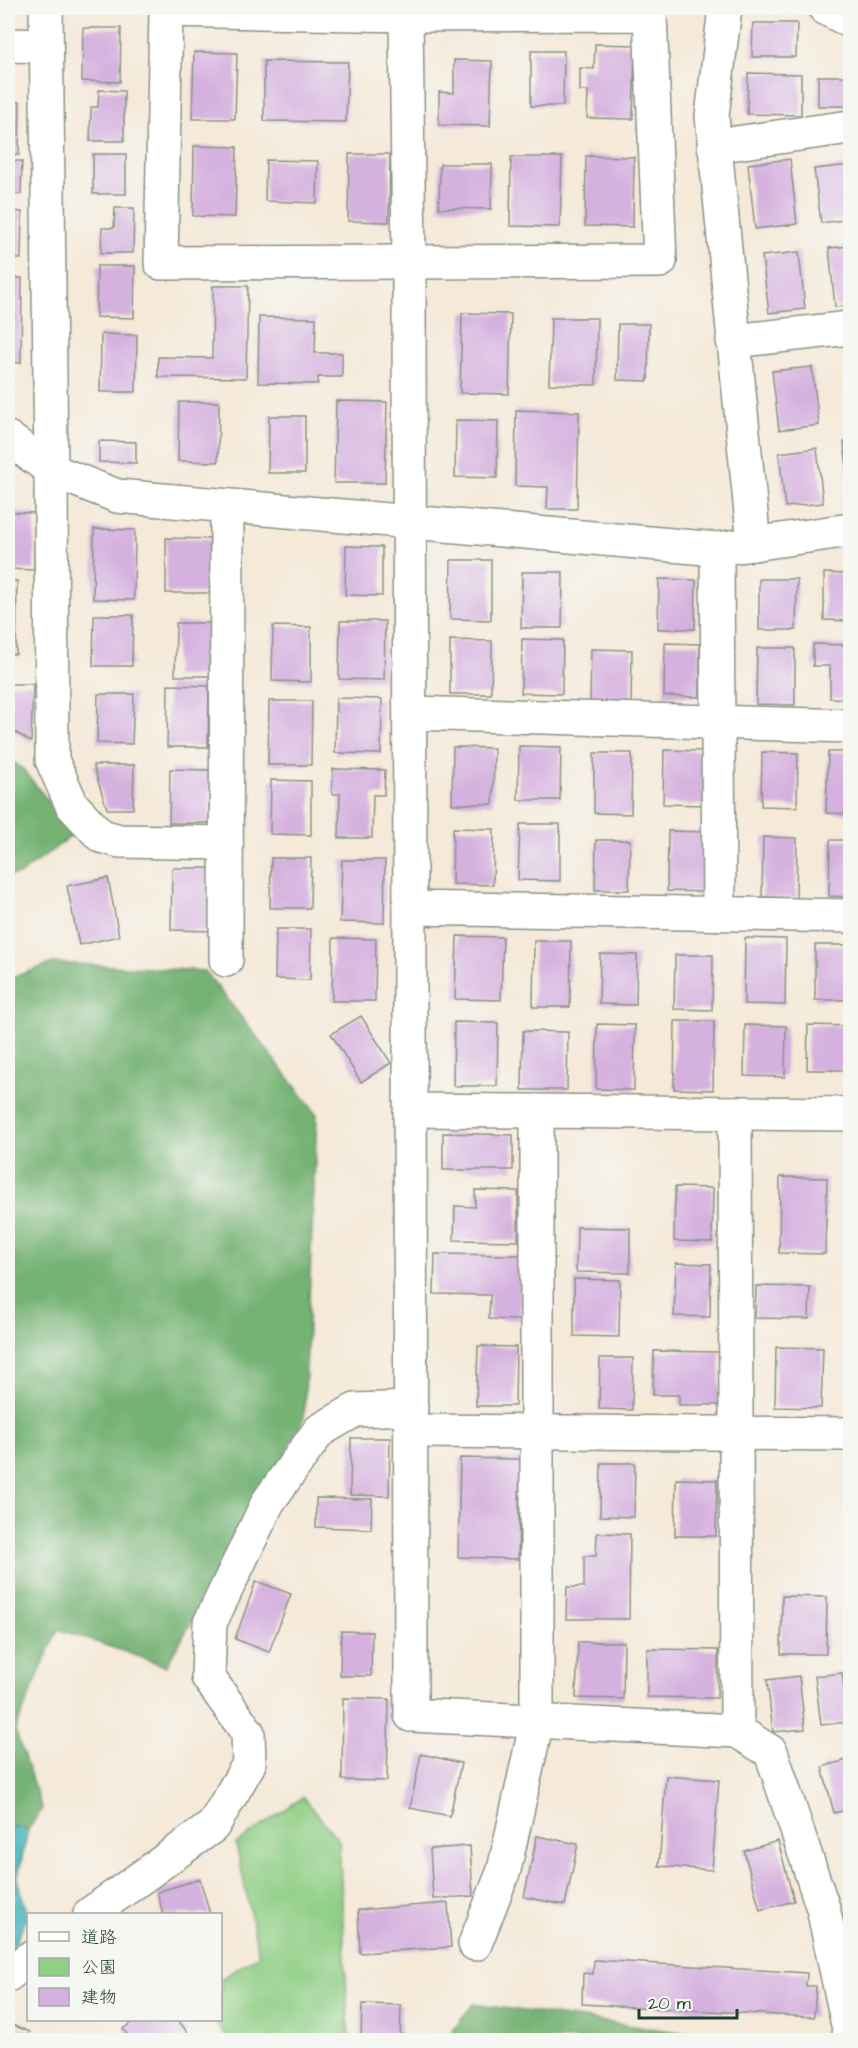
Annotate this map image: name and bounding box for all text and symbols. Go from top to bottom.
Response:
legend [27,1913,222,2021]
text: 道路 [81,1925,117,1950]
text: 公園 [81,1955,117,1980]
scale bar [639,1982,736,2020]
text: 建物 [81,1985,117,2010]
text: 20 m [648,1991,691,2016]

